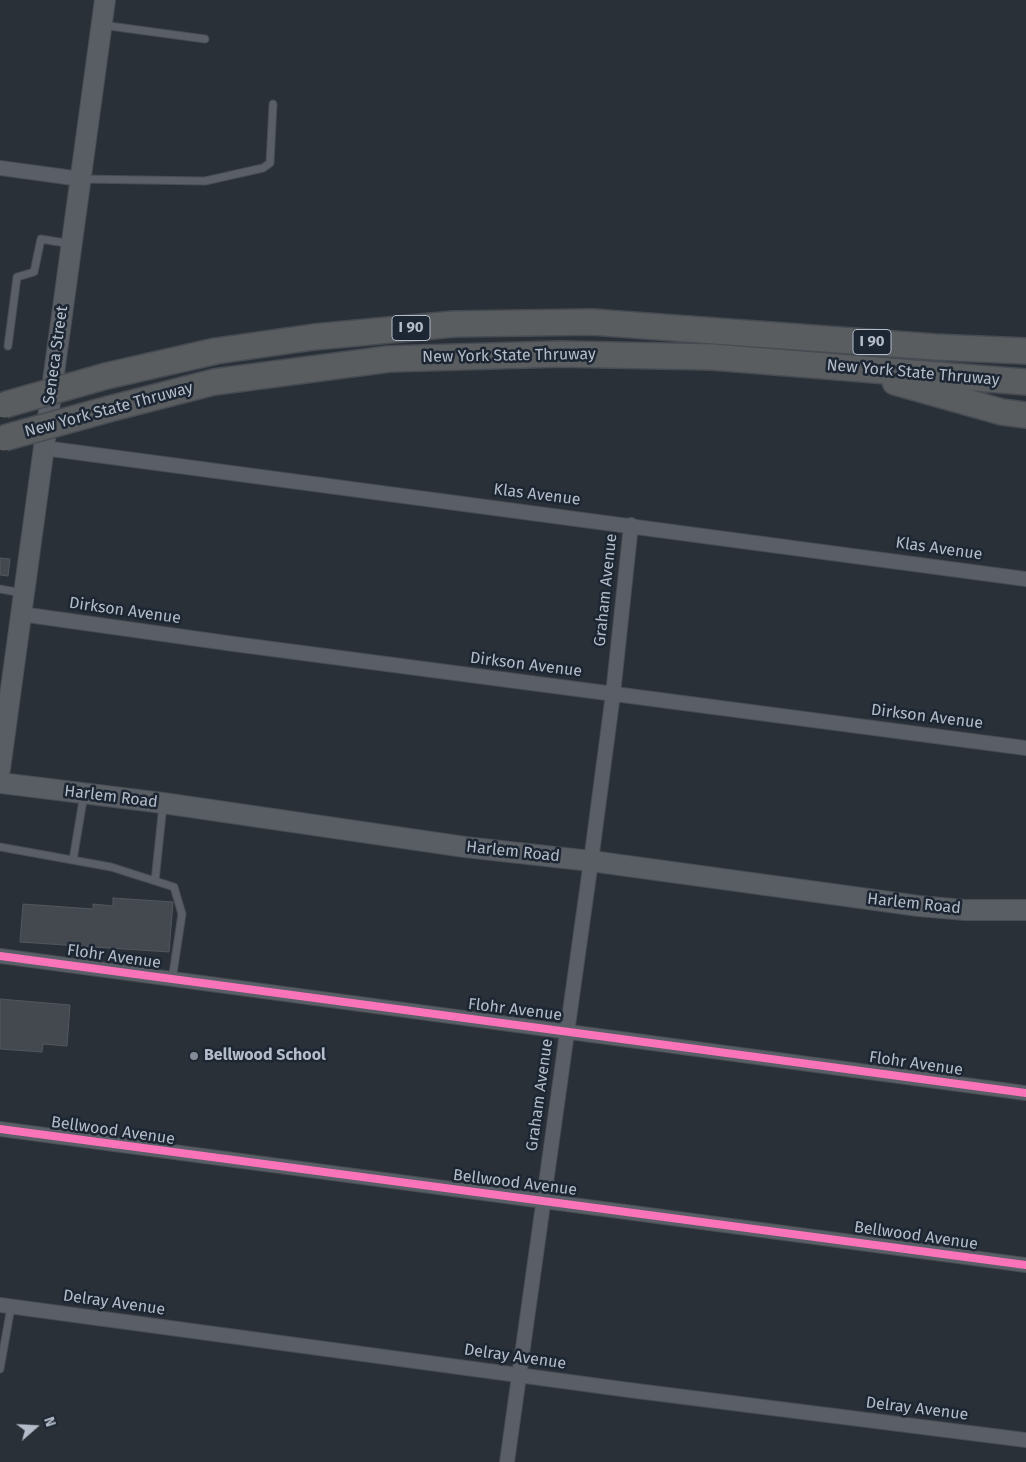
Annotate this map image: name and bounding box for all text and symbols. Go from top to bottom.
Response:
street label: Seneca Street [40,304,72,406]
road number: I 90 [392,316,430,340]
road number: I 90 [853,330,891,354]
street label: New York State Thruway [422,345,596,367]
street label: New York State Thruway [826,356,1000,390]
street label: New York State Thruway [23,378,195,442]
street label: Klas Avenue [492,480,582,510]
street label: Graham Avenue [591,533,621,647]
street label: Klas Avenue [894,533,984,565]
street label: Dirkson Avenue [68,594,182,628]
street label: Dirkson Avenue [469,649,583,681]
street label: Dirkson Avenue [870,701,984,733]
street label: Harlem Road [63,782,159,812]
street label: Harlem Road [465,838,561,866]
street label: Harlem Road [866,890,962,918]
street label: Flohr Avenue [66,941,162,973]
street label: Flohr Avenue [467,995,563,1025]
street label: Graham Avenue [523,1037,557,1153]
place label: Bellwood School [204,1046,326,1066]
street label: Flohr Avenue [868,1048,964,1080]
marker: Bellwood School [188,1050,200,1062]
street label: Bellwood Avenue [50,1113,176,1149]
street label: Bellwood Avenue [452,1166,578,1200]
street label: Bellwood Avenue [853,1218,979,1254]
street label: Delray Avenue [62,1286,166,1320]
street label: Delray Avenue [463,1340,567,1374]
street label: Delray Avenue [865,1393,969,1425]
north arrow [10,1402,60,1452]
text: N [40,1415,59,1429]

